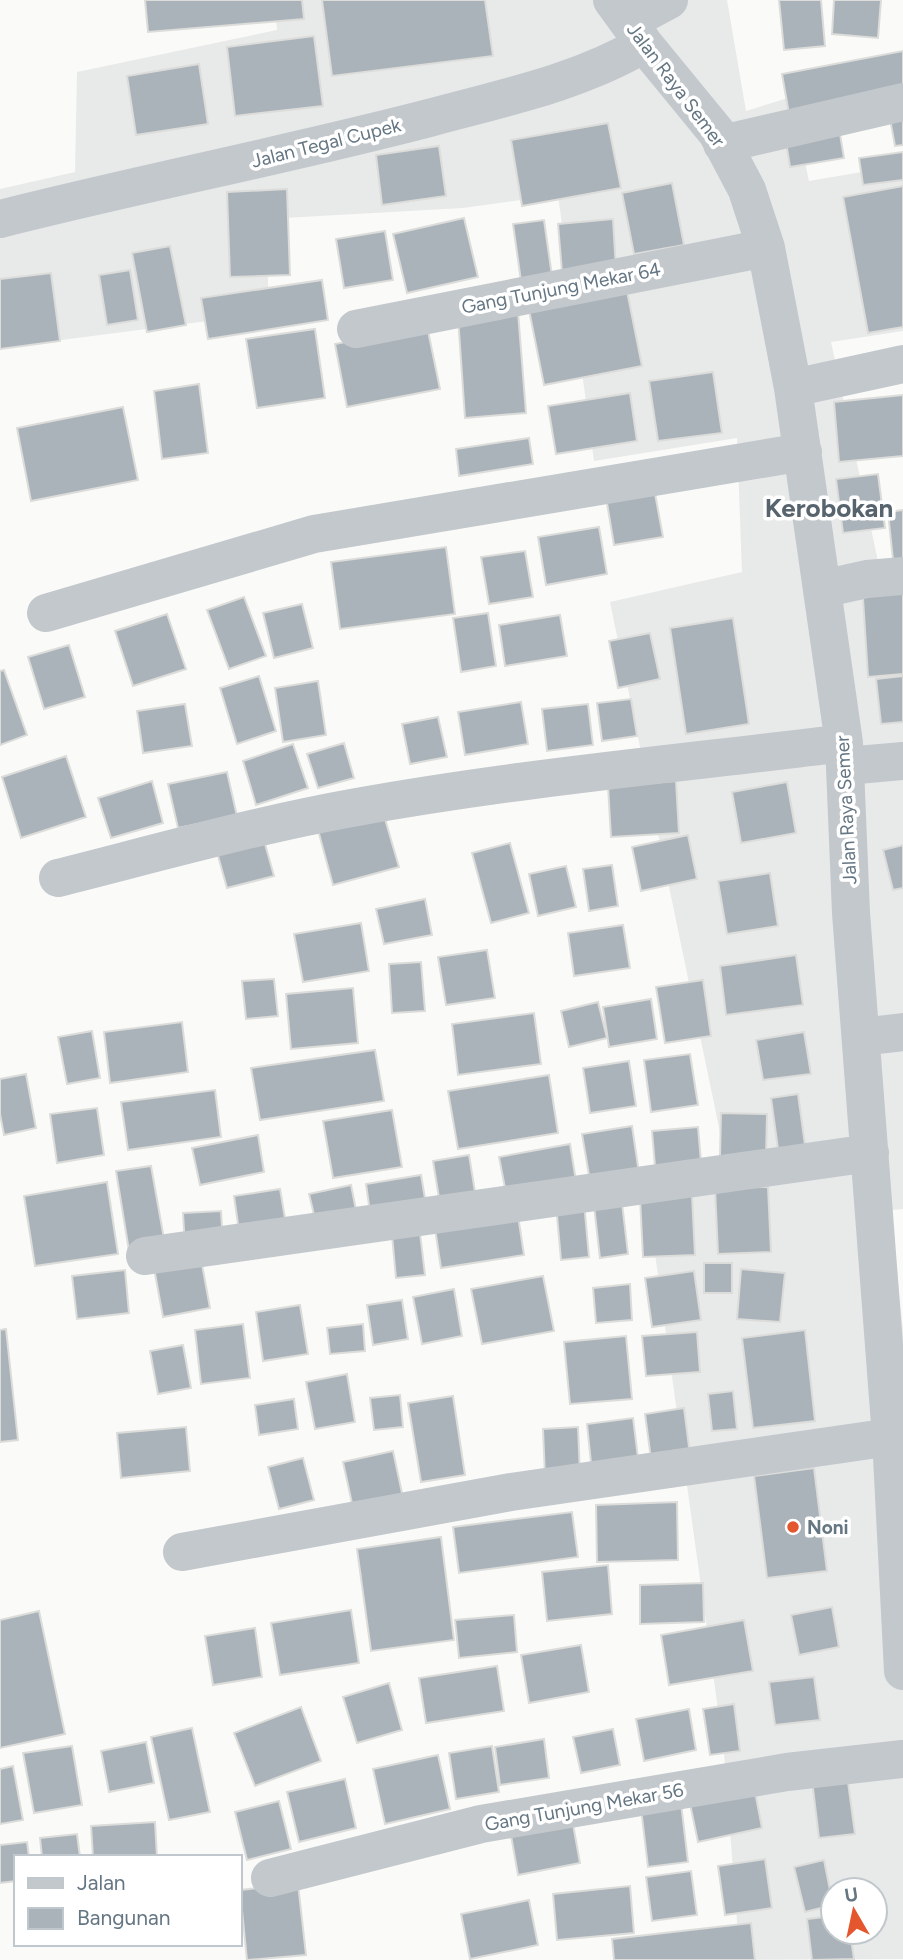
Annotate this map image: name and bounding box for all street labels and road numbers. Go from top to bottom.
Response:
street label: Jalan Raya Semer [622,18,730,152]
street label: Jalan Tegal Cupek [249,113,404,173]
street label: Gang Tunjung Mekar 64 [459,257,663,319]
street label: Jalan Raya Semer [831,734,861,885]
street label: Gang Tunjung Mekar 56 [483,1778,685,1836]

